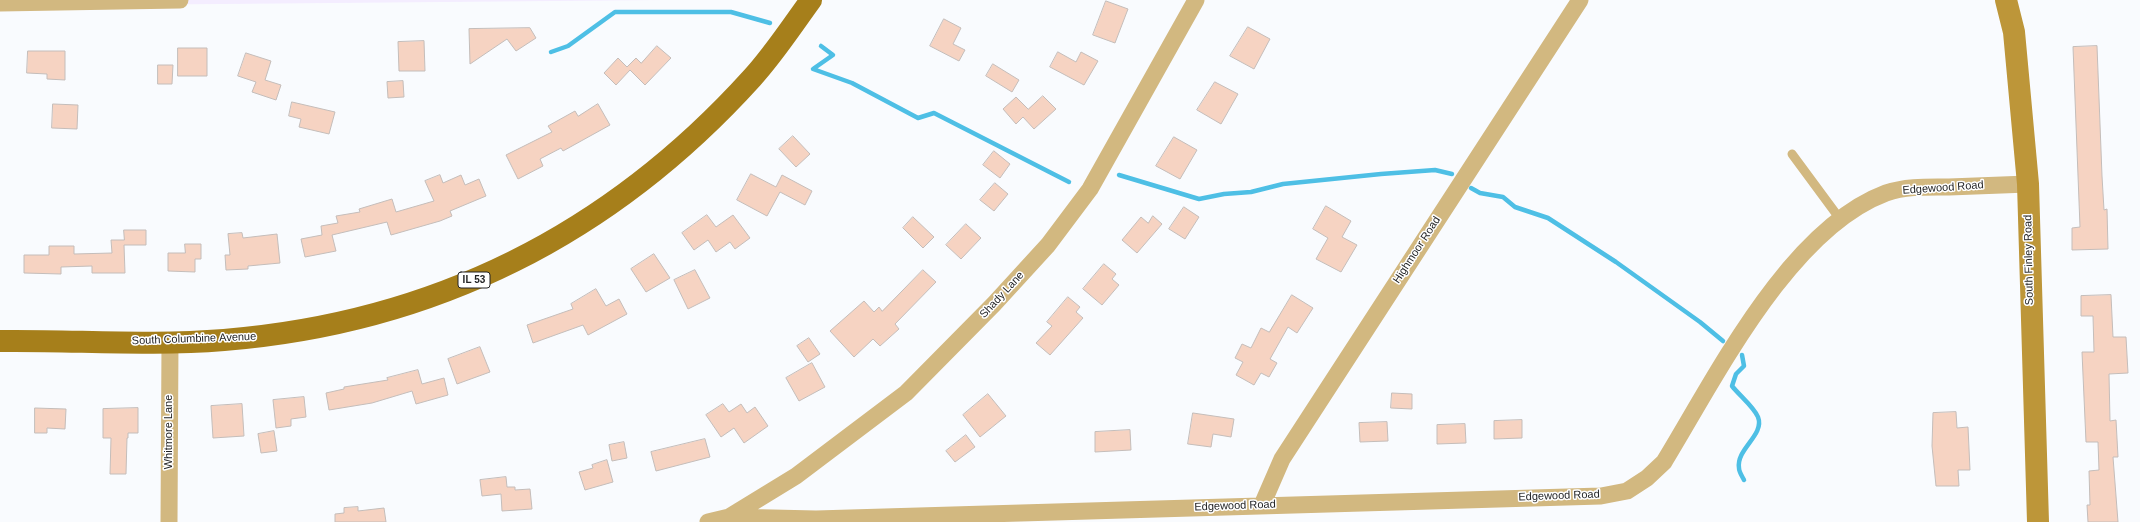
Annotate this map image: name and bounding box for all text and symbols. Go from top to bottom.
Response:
street label: Edgewood Road [1902,179,1984,197]
street label: Highmoor Road [1390,214,1444,286]
street label: South Finley Road [2022,215,2036,305]
street label: Shady Lane [977,269,1027,321]
road number: IL 53 [458,272,490,288]
street label: South Columbine Avenue [132,330,256,348]
street label: Whitmore Lane [162,395,176,469]
street label: Edgewood Road [1518,488,1600,504]
street label: Edgewood Road [1194,498,1276,514]

